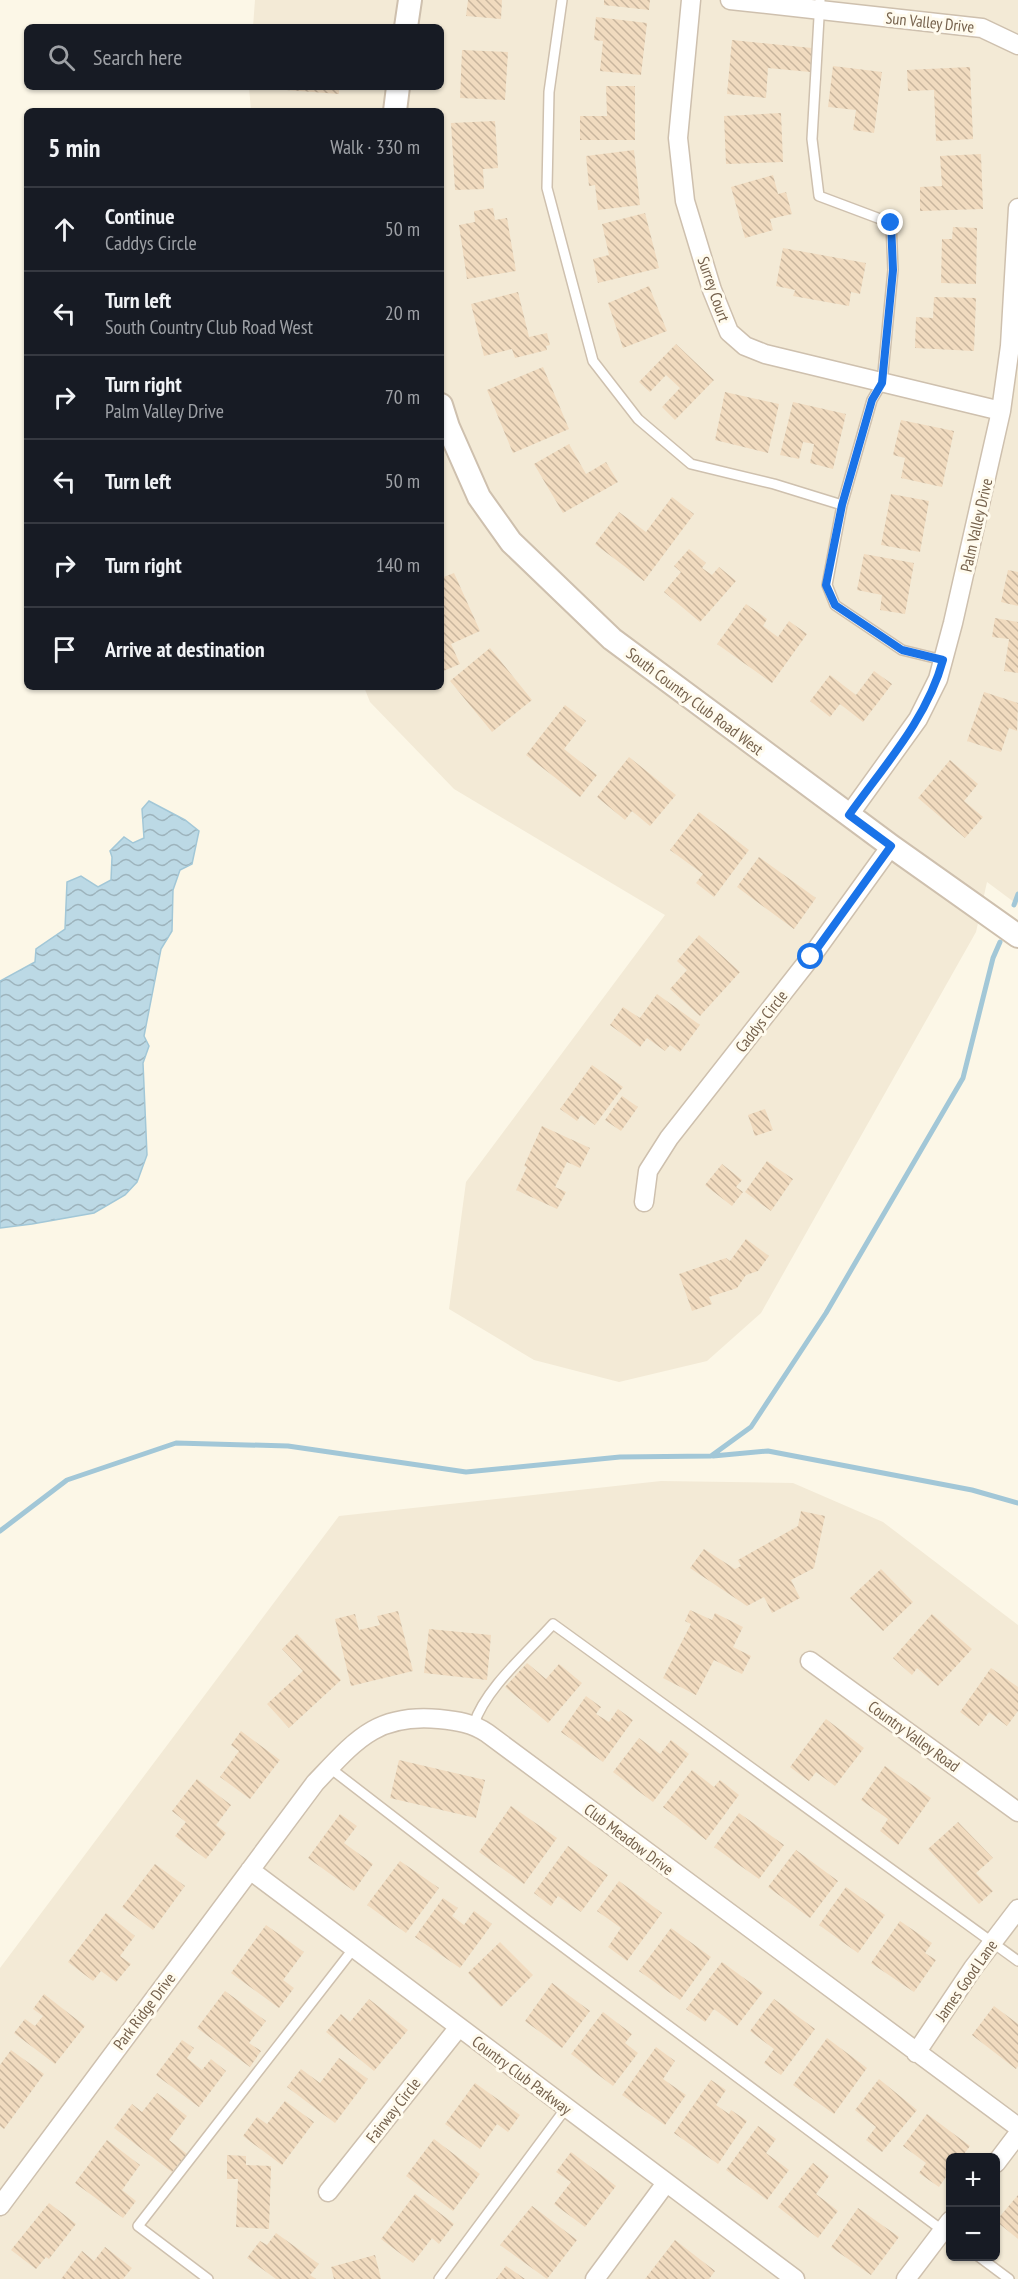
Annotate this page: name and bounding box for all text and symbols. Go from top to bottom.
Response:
street label: Sun Valley Drive [885,7,975,37]
search box [24,24,444,90]
icon: search [45,41,78,74]
text: Search here [93,43,182,71]
text: 5 min [48,131,101,164]
text: Walk · 330 m [330,134,420,160]
text: Continue [105,202,175,230]
route end [877,209,903,235]
icon: ahead [48,213,81,246]
text: 50 m [385,216,420,242]
text: Caddys Circle [105,230,197,256]
street label: Surrey Court [694,254,735,325]
text: Turn left [105,286,171,314]
icon: left [48,297,81,330]
text: 20 m [385,300,420,326]
text: South Country Club Road West [105,314,313,340]
text: Turn right [105,370,182,398]
icon: right [48,381,81,414]
text: 70 m [385,384,420,410]
text: Palm Valley Drive [105,398,224,424]
icon: left [48,465,81,498]
text: Turn left [105,467,171,495]
text: 50 m [385,468,420,494]
street label: Palm Valley Drive [956,476,996,574]
icon: right [48,549,81,582]
text: Turn right [105,551,182,579]
text: 140 m [376,552,420,578]
icon: arrive [48,633,81,666]
text: Arrive at destination [105,635,265,663]
street label: South Country Club Road West [623,643,768,759]
route start [797,943,823,969]
street label: Caddys Circle [731,986,791,1056]
street label: Country Valley Road [864,1696,964,1776]
street label: Club Meadow Drive [580,1799,678,1879]
street label: James Good Lane [930,1936,1001,2025]
street label: Park Ridge Drive [109,1969,179,2053]
street label: Country Club Parkway [468,2031,576,2119]
street label: Fairway Circle [361,2074,425,2146]
map controls [946,2153,1000,2261]
button: + [946,2153,1000,2207]
button: − [946,2207,1000,2261]

